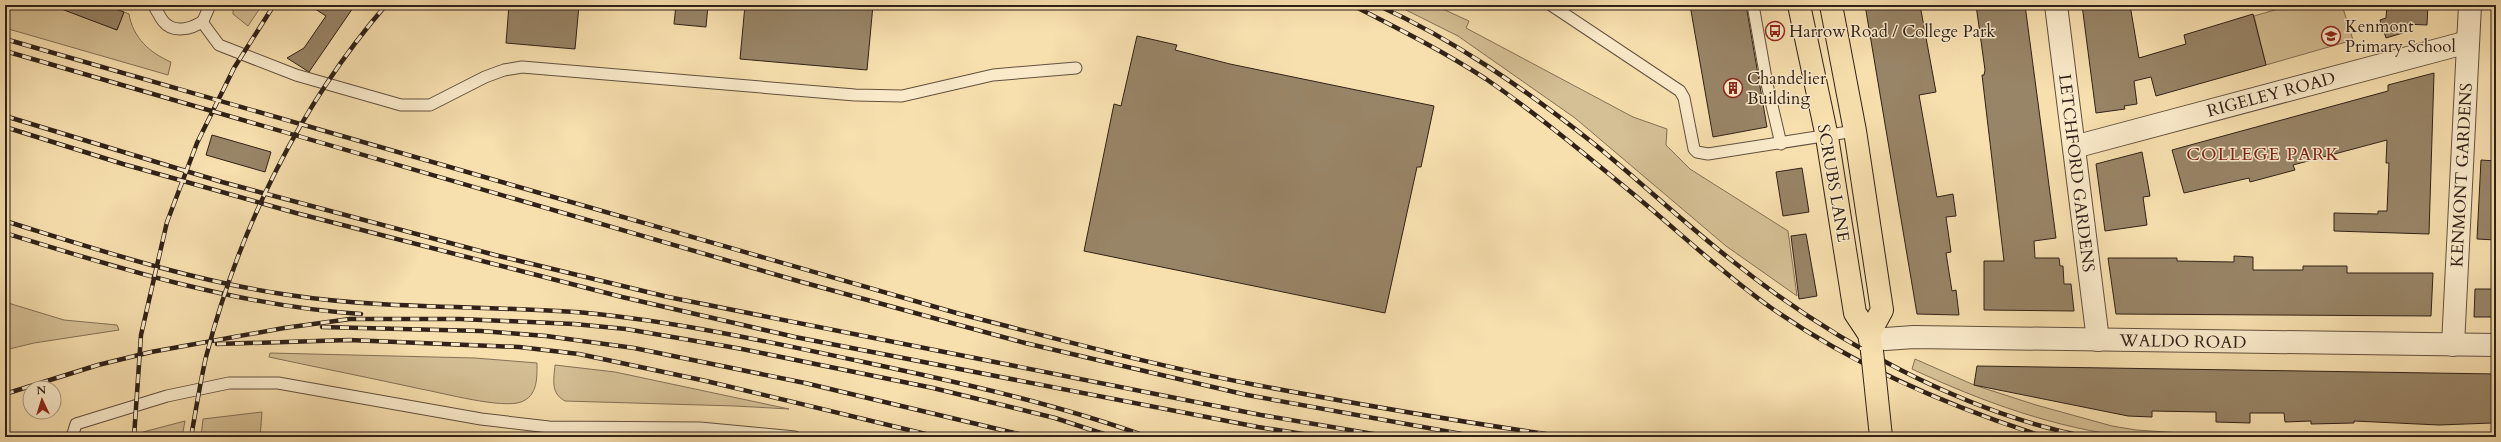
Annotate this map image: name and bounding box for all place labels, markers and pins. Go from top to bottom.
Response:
place label: Kenmont Primary School [2345,15,2456,58]
bus stop icon: Harrow Road / College Park [1764,20,1786,42]
place label: Harrow Road / College Park [1789,20,1996,43]
school or university icon: Kenmont Primary School [2320,25,2342,47]
place label: Chandelier Building [1747,67,1827,110]
building icon: Chandelier Building [1722,77,1744,99]

